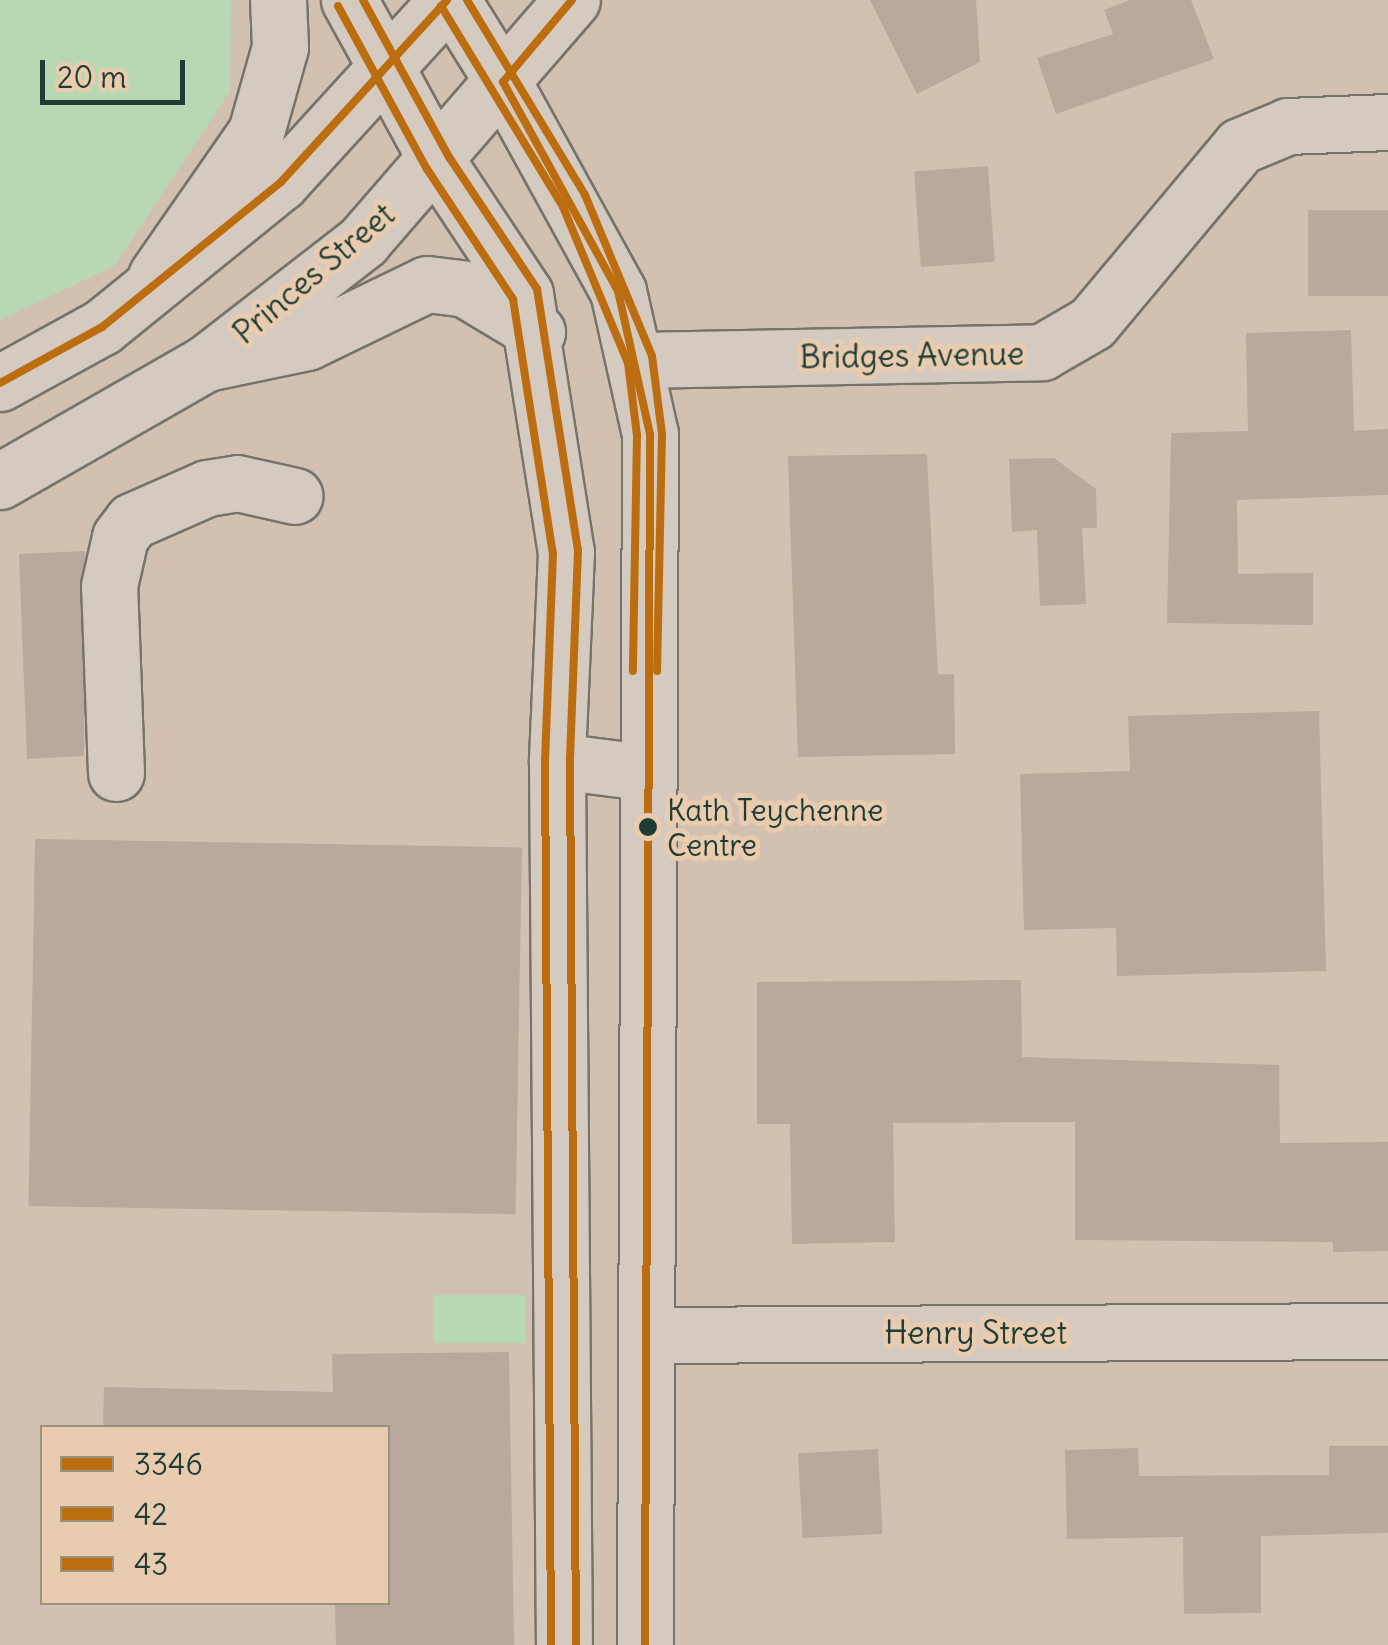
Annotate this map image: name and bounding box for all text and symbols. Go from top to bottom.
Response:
scale bar [45,40,190,102]
text: 20 m [57,58,127,96]
street label: Princes Street [226,195,402,353]
street label: Bridges Avenue [799,335,1025,377]
place label: Kath Teychenne Centre [667,792,883,862]
marker: Kath Teychenne Centre [638,817,658,837]
street label: Henry Street [885,1314,1067,1352]
legend [40,1425,390,1605]
text: 3346 [134,1445,203,1483]
text: 42 [134,1495,168,1533]
text: 43 [134,1545,168,1583]

